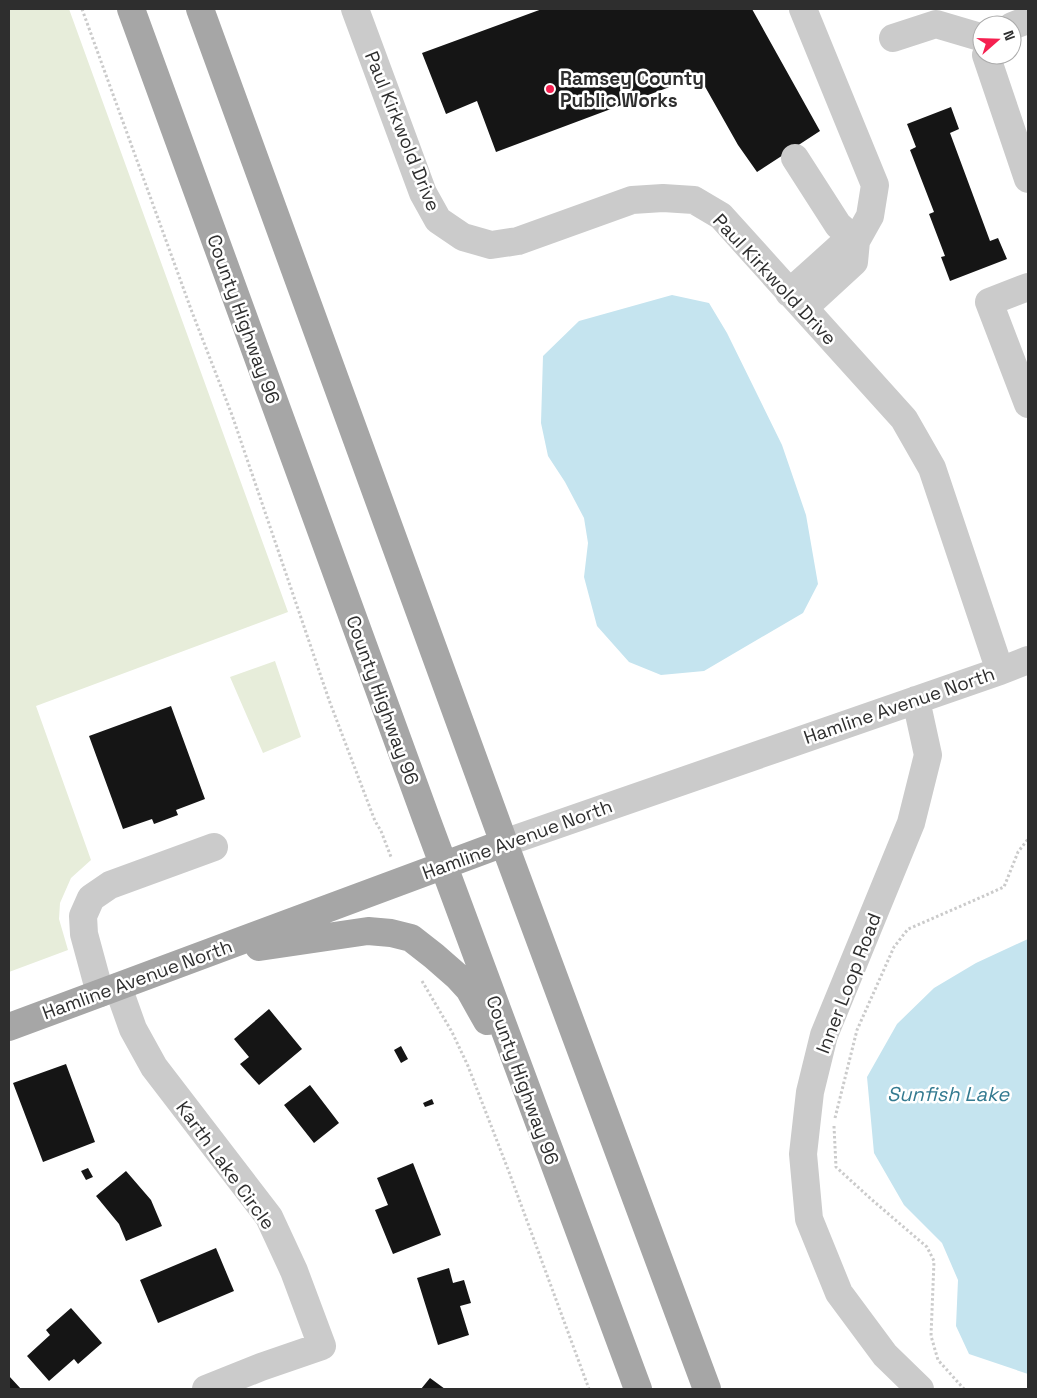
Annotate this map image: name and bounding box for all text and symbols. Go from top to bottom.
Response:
north arrow [972,15,1022,65]
text: N [999,28,1019,43]
street label: Paul Kirkwold Drive [359,47,446,215]
place label: Ramsey County Public Works [560,66,704,113]
marker: Ramsey County Public Works [544,83,556,95]
street label: Paul Kirkwold Drive [707,208,842,350]
street label: County Highway 96 [201,231,286,407]
street label: County Highway 96 [340,612,425,788]
street label: Hamline Avenue North [800,661,998,750]
street label: Hamline Avenue North [419,793,616,885]
street label: Inner Loop Road [810,909,887,1057]
street label: Hamline Avenue North [39,933,236,1025]
street label: County Highway 96 [480,992,565,1168]
water label: Sunfish Lake [887,1081,1010,1107]
street label: Karth Lake Circle [171,1096,281,1235]

